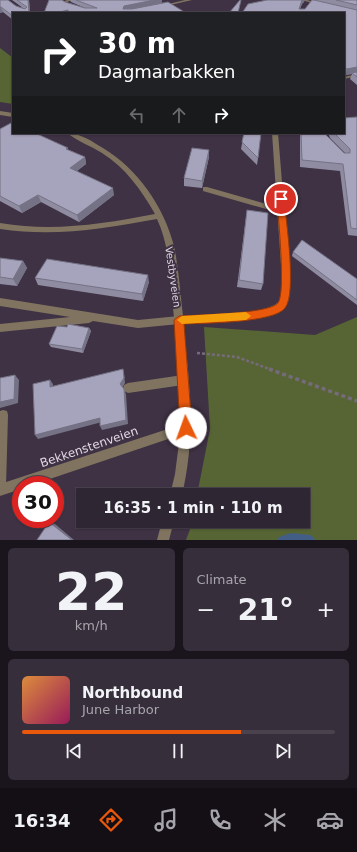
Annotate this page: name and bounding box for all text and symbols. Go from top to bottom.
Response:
text: 30 m [98,27,176,60]
icon: right [32,28,84,80]
text: Dagmarbakken [98,61,235,82]
icon: left [126,104,148,126]
icon: ahead [168,104,190,126]
icon: right [210,104,232,126]
pin [264,182,298,216]
icon: arrive [270,188,292,210]
street label: Vestbyveien [163,246,183,308]
position arrow [165,407,207,449]
street label: Bekkenstenveien [38,424,140,470]
speed limit sign: 30 [12,476,64,528]
text: 16:35 · 1 min · 110 m [103,499,283,517]
text: 22 [55,562,127,622]
text: Climate [197,572,247,587]
text: 21° [237,592,294,627]
text: − [197,597,215,622]
text: + [317,597,335,622]
text: km/h [75,618,108,633]
text: Northbound [82,684,183,702]
text: June Harbor [82,702,159,717]
icon: previous [63,740,85,762]
icon: pause [167,740,189,762]
icon: next [272,740,294,762]
icon: directions [97,806,125,834]
icon: music [152,806,180,834]
icon: phone [206,806,234,834]
icon: climate [261,806,289,834]
icon: car [316,806,344,834]
text: 16:34 [13,810,71,831]

